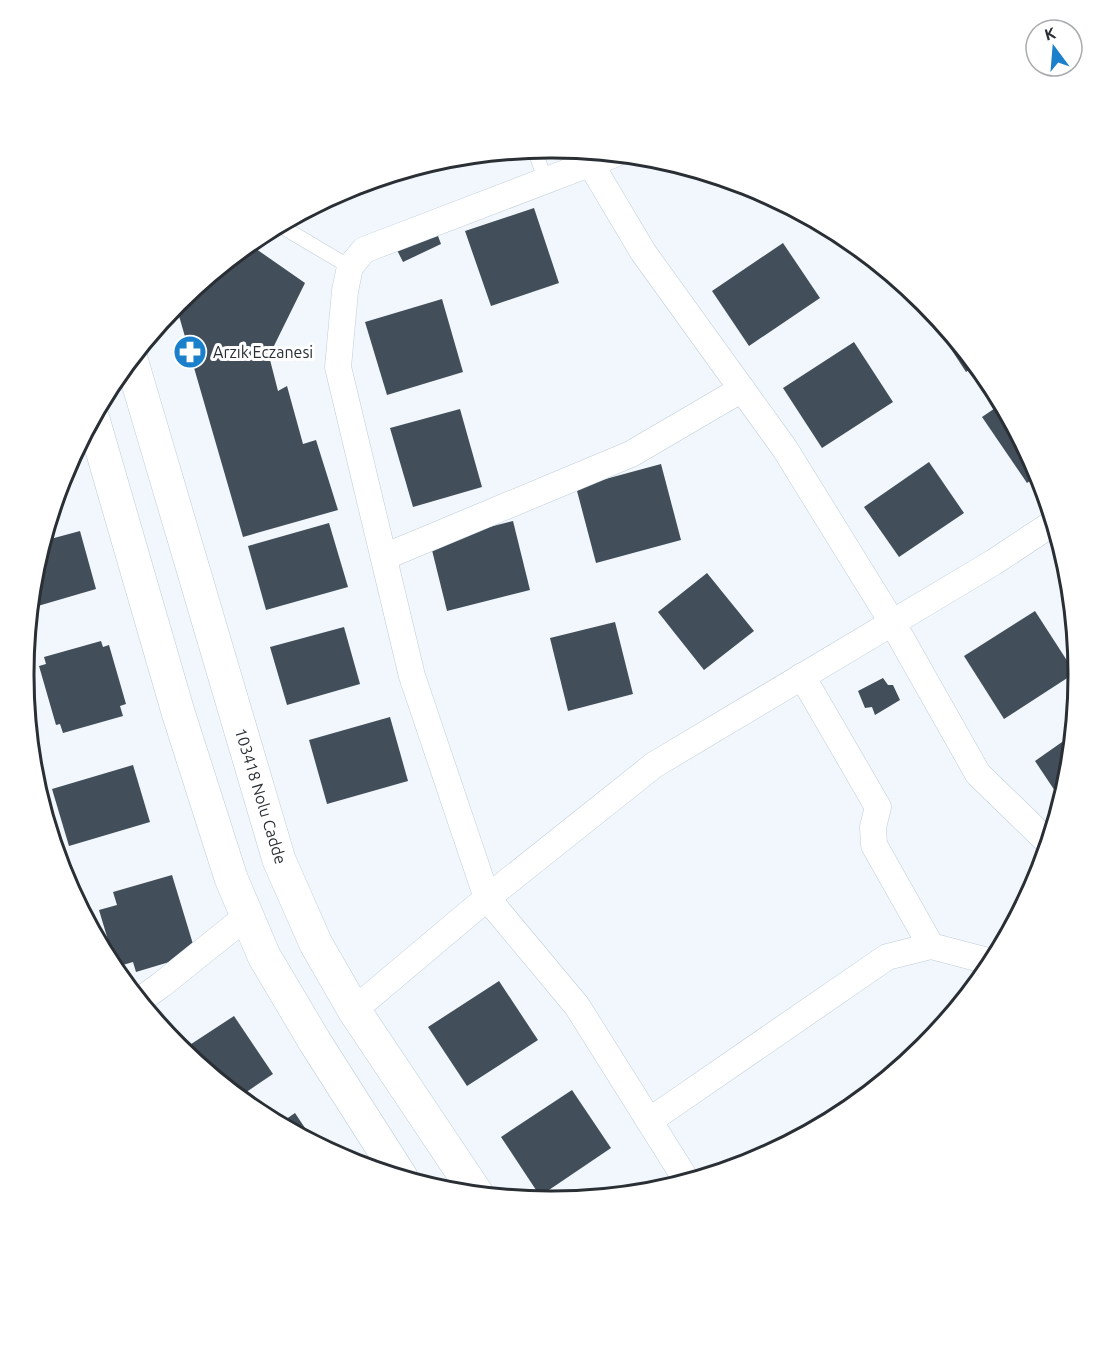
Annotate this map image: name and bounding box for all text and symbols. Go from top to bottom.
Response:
north arrow [1024,18,1084,78]
text: K [1042,23,1058,44]
pharmacy icon: Arzık Eczanesi [172,334,208,370]
place label: Arzık Eczanesi [213,343,313,361]
street label: 103418 Nolu Cadde [232,726,290,866]

